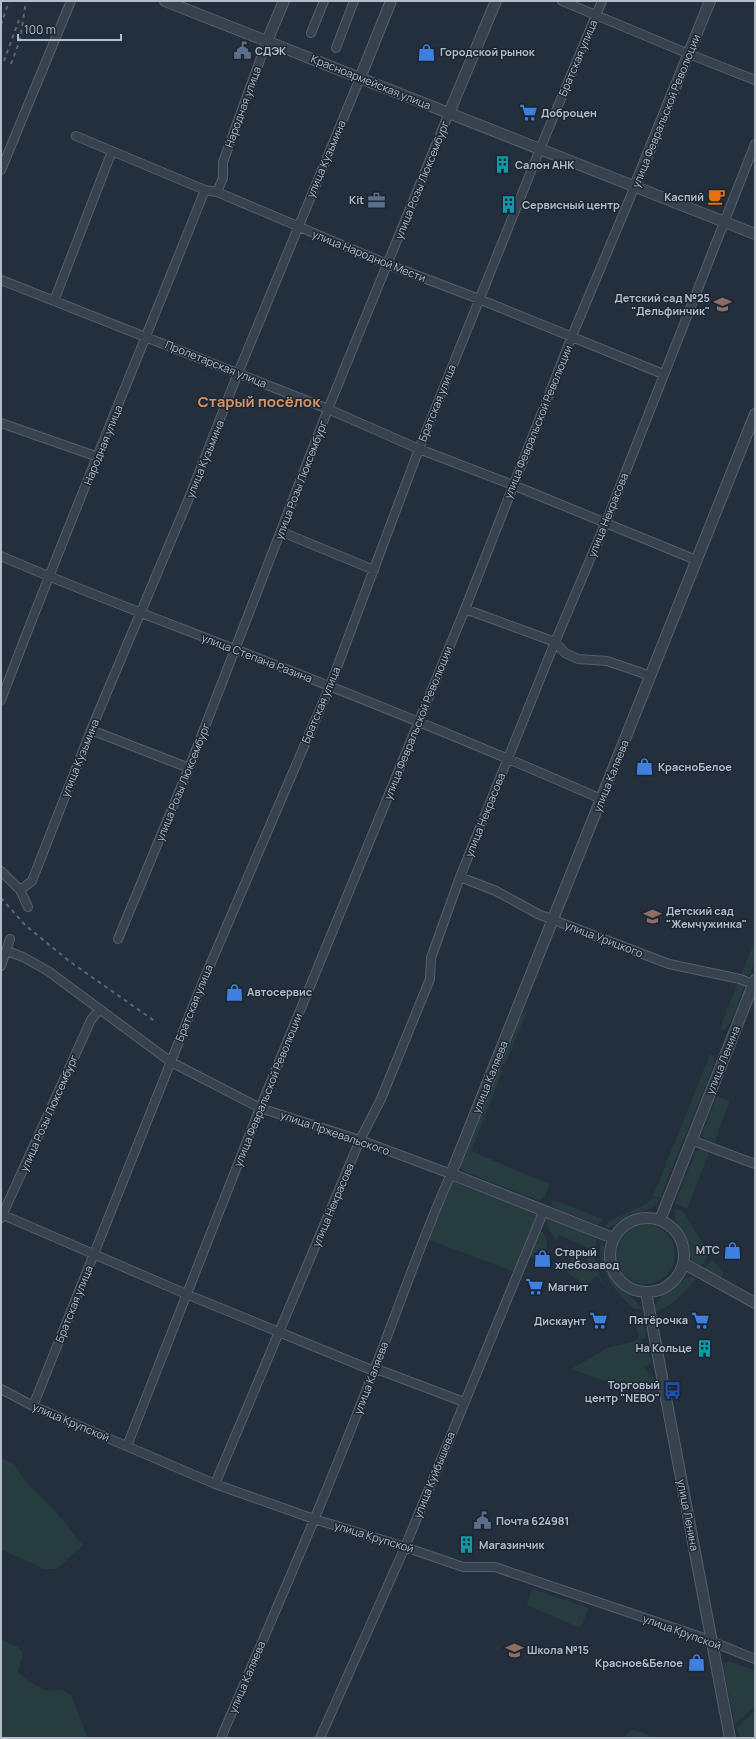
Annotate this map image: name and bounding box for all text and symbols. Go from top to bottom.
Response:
scale bar [18,16,121,42]
street label: Братская улица [555,17,600,98]
text: 100 m [24,21,56,38]
street label: улица Февральской Революции [628,32,703,190]
public building icon: СДЭК [232,41,252,61]
shop icon: Городской рынок [417,42,437,62]
place label: СДЭК [255,43,287,58]
place label: Городской рынок [440,44,536,59]
street label: Красноармейская улица [309,51,433,113]
street label: Народная улица [221,64,264,149]
supermarket icon: Доброцен [518,103,538,123]
place label: Доброцен [541,105,597,120]
street label: улица Кузьмина [302,118,349,200]
street label: улица Розы Люксембург [391,118,452,241]
building icon: Салон АНК [492,155,512,175]
place label: Салон АНК [515,157,575,172]
cafe icon: Каспий [707,187,727,207]
place label: Каспий [664,189,704,204]
office icon: Kit [367,190,387,210]
place label: Kit [349,192,364,207]
building icon: Сервисный центр [499,195,519,215]
place label: Сервисный центр [522,197,620,212]
street label: улица Народной Мести [310,226,428,285]
place label: Детский сад №25 "Дельфинчик" [615,290,710,318]
school or university icon: Детский сад №25 "Дельфинчик" [713,294,733,314]
street label: Пролетарская улица [163,336,269,391]
street label: улица Февральской Революции [500,343,575,501]
street label: Братская улица [414,362,459,444]
district label: Старый посёлок [198,391,321,412]
street label: Народная улица [80,402,125,487]
street label: улица Кузьмина [182,418,227,500]
street label: улица Розы Люксембург [271,418,330,542]
street label: улица Некрасова [584,470,631,559]
street label: улица Степана Разина [200,629,315,686]
street label: улица Февральской Революции [380,644,455,802]
street label: Братская улица [298,664,343,745]
street label: улица Кузьмина [57,717,102,799]
street label: улица Розы Люксембург [152,720,213,843]
street label: улица Каляева [589,737,632,814]
shop icon: КрасноБелое [635,757,655,777]
place label: КрасноБелое [658,759,732,774]
street label: улица Некрасова [461,770,508,859]
place label: Детский сад "Жемчужинка" [666,903,747,931]
school or university icon: Детский сад "Жемчужинка" [643,907,663,927]
street label: улица Урицкого [563,917,646,961]
street label: Братская улица [171,962,216,1044]
shop icon: Автосервис [224,982,244,1002]
place label: Автосервис [247,984,312,999]
street label: улица Февральской Революции [230,1011,305,1169]
street label: улица Ленина [702,1023,743,1096]
street label: улица Каляева [468,1038,511,1115]
street label: улица Розы Люксембург [16,1052,81,1174]
street label: улица Пржевальского [278,1107,392,1158]
street label: улица Некрасова [308,1161,357,1249]
shop icon: МТС [723,1240,743,1260]
place label: МТС [696,1242,720,1257]
place label: Старый хлебозавод [555,1244,619,1272]
shop icon: Старый хлебозавод [532,1248,552,1268]
street label: Братская улица [51,1263,96,1345]
supermarket icon: Магнит [525,1277,545,1297]
place label: Магнит [548,1279,589,1294]
supermarket icon: Пятёрочка [691,1310,711,1330]
supermarket icon: Дискаунт [589,1311,609,1331]
place label: Пятёрочка [629,1312,688,1327]
place label: Дискаунт [534,1313,586,1328]
building icon: На Кольце [695,1338,715,1358]
street label: улица Каляева [350,1339,391,1416]
place label: На Кольце [636,1340,692,1355]
place label: Торговый центр "NEBO" [585,1377,660,1405]
bus stop icon: Торговый центр "NEBO" [663,1381,683,1401]
street label: улица Крупской [30,1399,112,1445]
street label: улица Куйбышева [409,1429,458,1520]
street label: улица Ленина [674,1478,703,1552]
public building icon: Почта 624981 [473,1511,493,1531]
place label: Почта 624981 [496,1513,569,1528]
street label: улица Крупской [333,1517,416,1556]
building icon: Магазинчик [456,1535,476,1555]
place label: Магазинчик [479,1537,545,1552]
street label: улица Крупской [641,1610,723,1653]
street label: улица Каляева [225,1639,268,1715]
school or university icon: Школа №15 [504,1640,524,1660]
place label: Школа №15 [527,1642,589,1657]
shop icon: Красное&Белое [686,1653,706,1673]
place label: Красное&Белое [595,1655,683,1670]

